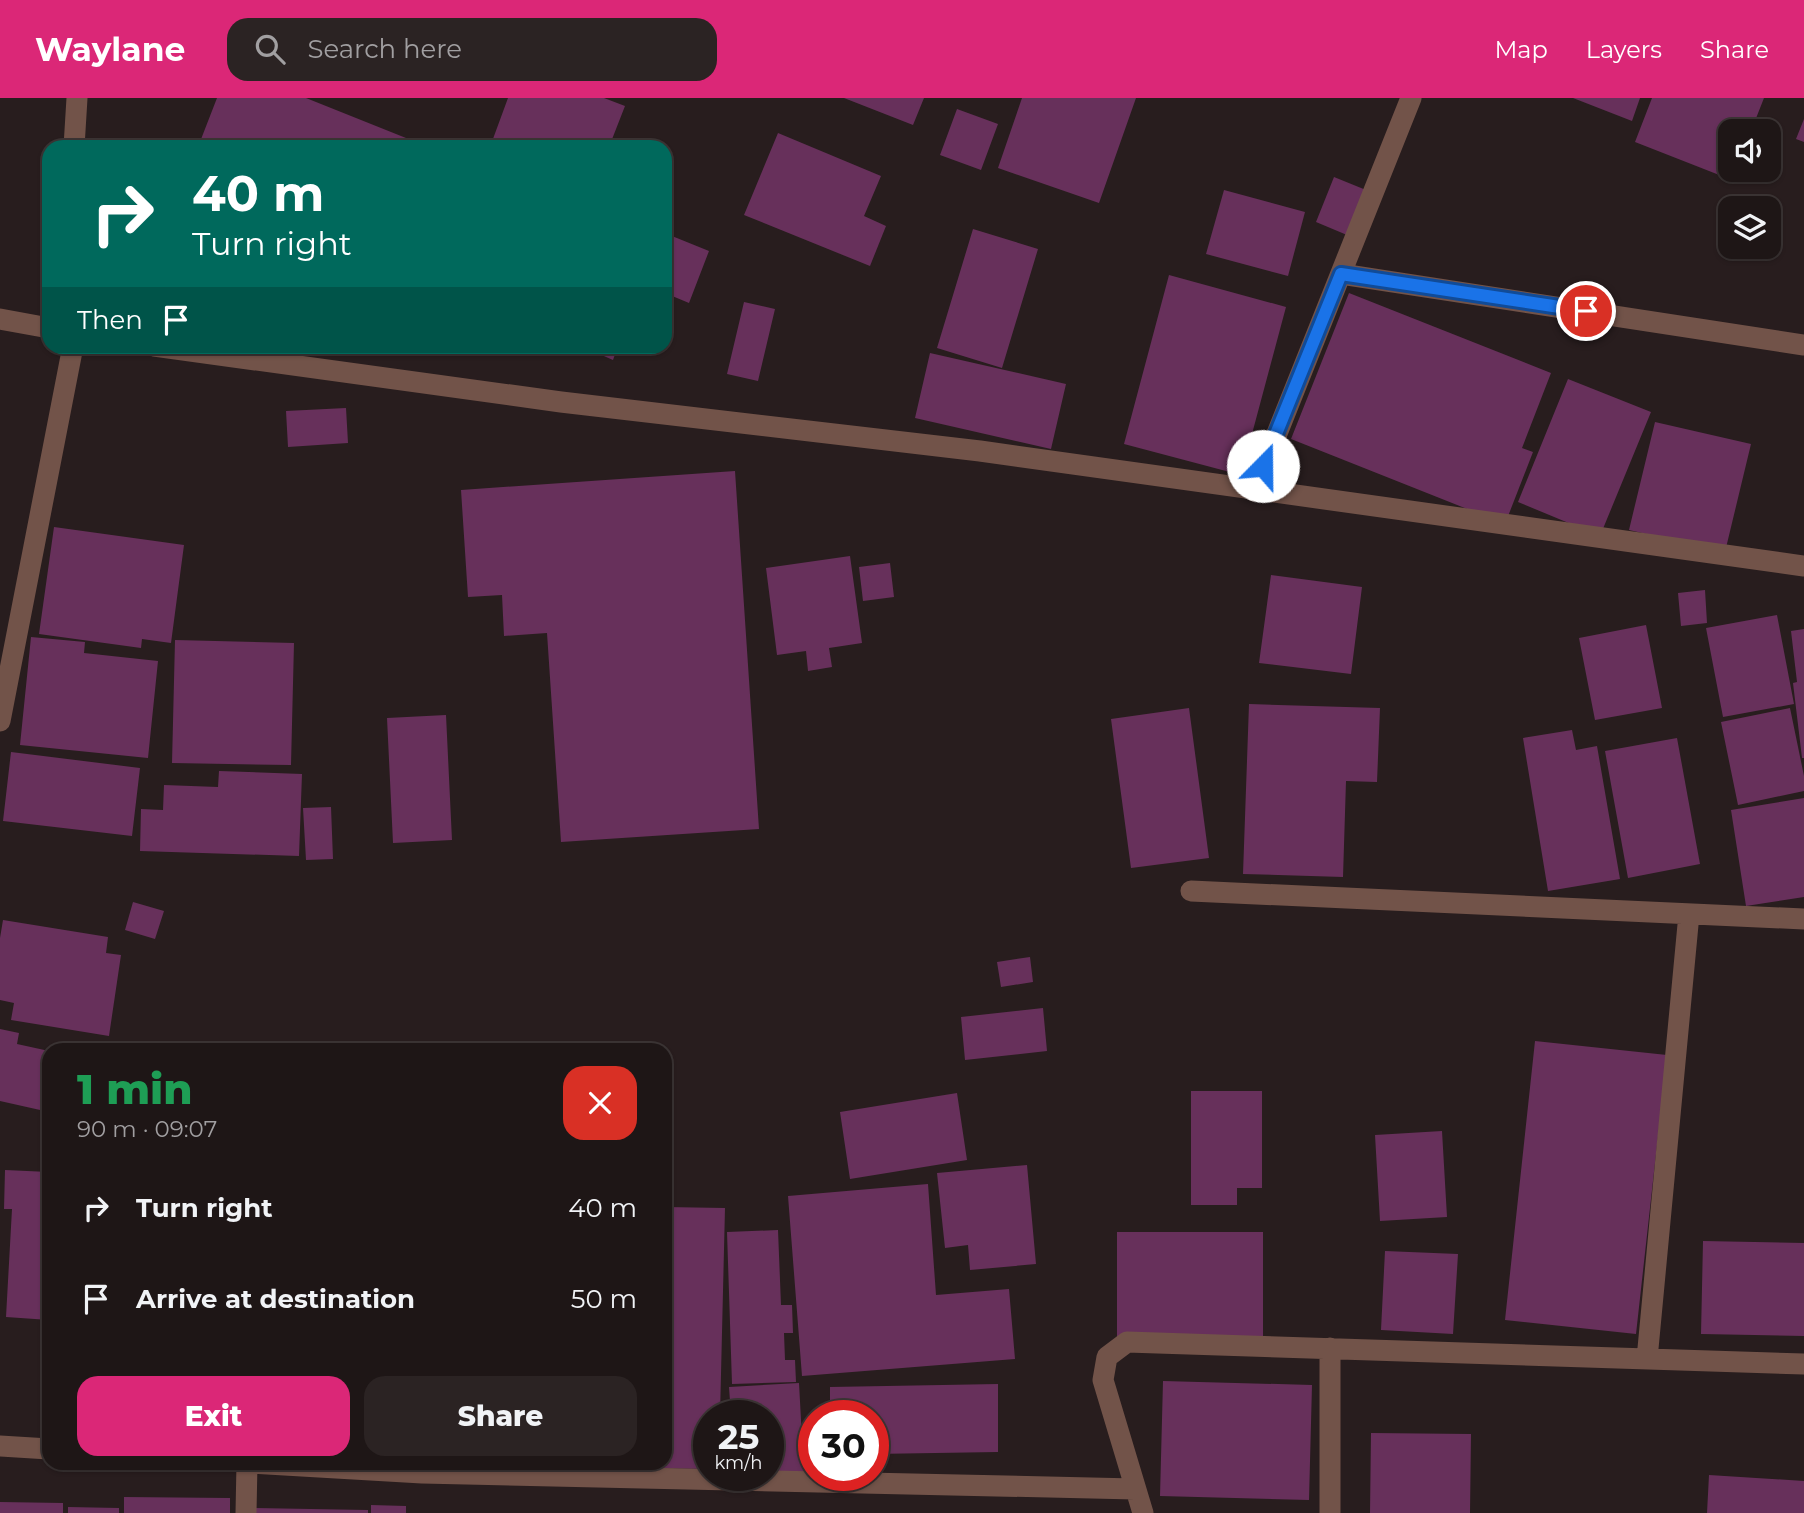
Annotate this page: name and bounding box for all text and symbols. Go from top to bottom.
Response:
search box [227,18,717,81]
text: Waylane [35,29,185,69]
icon: search [251,30,289,68]
text: Search here [307,33,462,65]
text: Map [1494,35,1548,64]
text: Layers [1586,35,1662,64]
text: Share [1700,35,1769,64]
map controls [1718,119,1781,259]
button: sound [1718,119,1781,182]
text: 40 m [192,164,324,223]
icon: right [77,168,168,259]
button: layers [1718,196,1781,259]
text: Turn right [192,224,352,263]
pin [1556,281,1616,341]
icon: arrive [1567,292,1605,330]
icon: arrive [157,301,195,339]
text: Then [77,304,143,336]
position arrow [1226,429,1300,503]
text: 1 min [77,1063,193,1115]
button: close [563,1066,637,1140]
text: 90 m · 09:07 [77,1115,217,1143]
icon: right [77,1189,115,1227]
text: Turn right [136,1192,272,1224]
text: 40 m [568,1192,637,1224]
icon: arrive [77,1280,115,1318]
text: Arrive at destination [136,1283,415,1315]
text: 50 m [571,1283,637,1315]
button: Exit [77,1376,350,1456]
button: Share [364,1376,637,1456]
speed limit sign: 30 [798,1400,889,1491]
text: 25 [718,1415,759,1458]
text: km/h [714,1452,763,1474]

